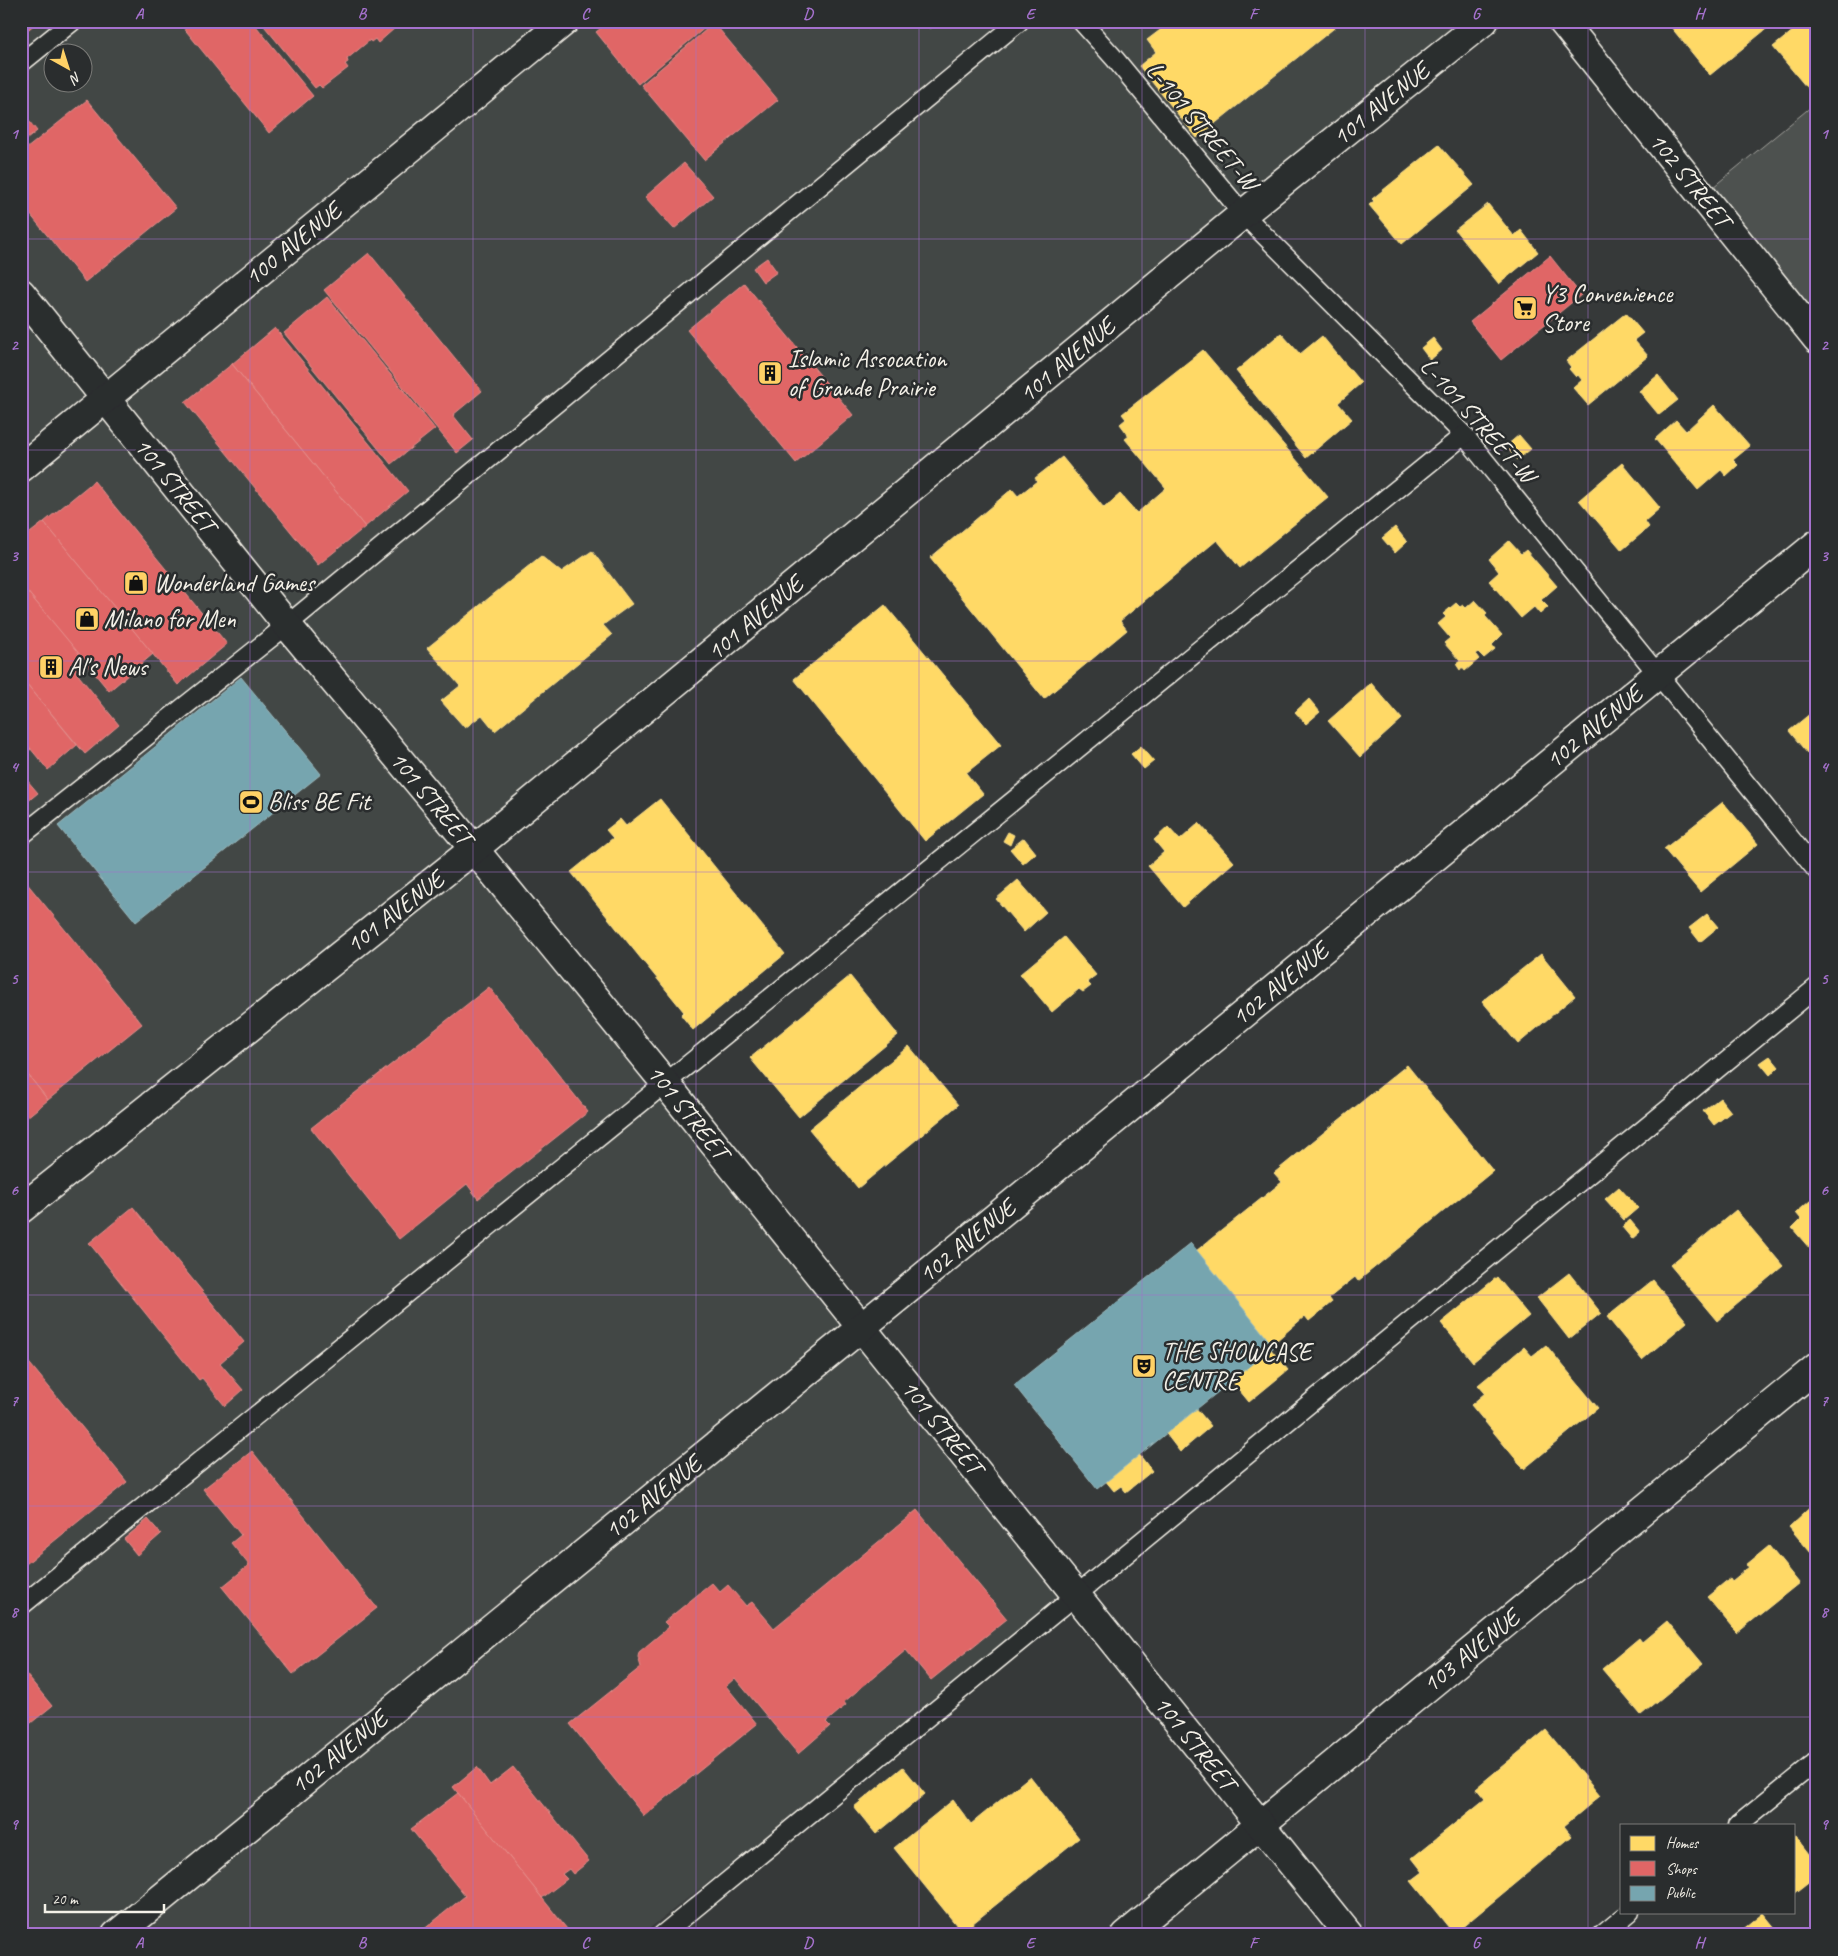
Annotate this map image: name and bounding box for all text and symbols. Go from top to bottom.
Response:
text: A [135,4,145,24]
text: B [358,4,368,24]
text: C [581,4,591,24]
text: D [803,4,814,24]
text: E [1026,4,1037,24]
text: F [1249,4,1260,24]
text: G [1472,4,1482,24]
text: H [1694,4,1706,24]
north arrow [42,42,92,92]
street label: 101 AVENUE [1326,53,1438,153]
street label: L-101 STREET-W [1139,55,1268,200]
text: N [65,68,85,89]
text: 1 [10,124,19,144]
text: 1 [1820,124,1829,144]
street label: 102 STREET [1642,126,1742,238]
street label: 100 AVENUE [238,193,350,293]
place label: Y3 Convenience Store [1542,278,1674,339]
supermarket icon: Y3 Convenience Store [1512,295,1538,321]
street label: 101 AVENUE [1012,309,1124,410]
text: 2 [10,335,19,355]
text: 2 [1820,335,1829,355]
place label: Islamic Assocation of Grande Prairie [788,343,948,404]
street label: L-101 STREET-W [1413,350,1546,493]
building icon: Islamic Assocation of Grande Prairie [757,360,783,386]
street label: 101 STREET [127,431,227,543]
text: 3 [10,546,19,566]
text: 3 [1820,546,1829,566]
place label: Wonderland Games [154,567,317,599]
street label: 101 AVENUE [700,567,812,668]
shop icon: Wonderland Games [123,570,149,596]
place label: Milano for Men [104,603,237,635]
shop icon: Milano for Men [74,606,100,632]
place label: Al's News [68,651,150,683]
building icon: Al's News [38,654,64,680]
street label: 102 AVENUE [1539,676,1651,776]
street label: 101 STREET [382,744,483,856]
text: 4 [10,757,19,777]
text: 4 [1820,757,1829,777]
place label: Bliss BE Fit [268,786,373,818]
sports icon: Bliss BE Fit [238,789,264,815]
street label: 101 AVENUE [339,862,453,960]
street label: 102 AVENUE [1225,933,1337,1033]
text: 5 [11,969,20,989]
text: 5 [1821,969,1830,989]
street label: 101 STREET [640,1058,740,1170]
text: 6 [10,1180,19,1200]
text: 6 [1820,1180,1829,1200]
street label: 102 AVENUE [912,1190,1024,1290]
place label: THE SHOWCASE CENTRE [1162,1336,1314,1397]
theatre icon: THE SHOWCASE CENTRE [1131,1353,1157,1379]
street label: 101 STREET [894,1373,994,1485]
text: 7 [10,1391,19,1411]
text: 7 [1820,1391,1829,1411]
street label: 102 AVENUE [598,1446,710,1546]
street label: 103 AVENUE [1416,1600,1528,1700]
text: 8 [10,1602,19,1622]
text: 8 [1820,1602,1829,1622]
street label: 101 STREET [1147,1689,1247,1801]
street label: 102 AVENUE [284,1701,396,1801]
text: 9 [10,1814,19,1834]
text: 9 [1820,1814,1829,1834]
legend [1620,1824,1796,1914]
text: Homes [1666,1834,1700,1853]
text: Shops [1666,1860,1699,1879]
scale bar [45,1881,164,1913]
text: Public [1666,1884,1696,1903]
text: 20 m [52,1890,79,1909]
text: A [135,1933,145,1953]
text: B [358,1933,368,1953]
text: C [581,1933,591,1953]
text: D [803,1933,814,1953]
text: E [1026,1933,1037,1953]
text: F [1249,1933,1260,1953]
text: G [1472,1933,1482,1953]
text: H [1694,1933,1706,1953]

